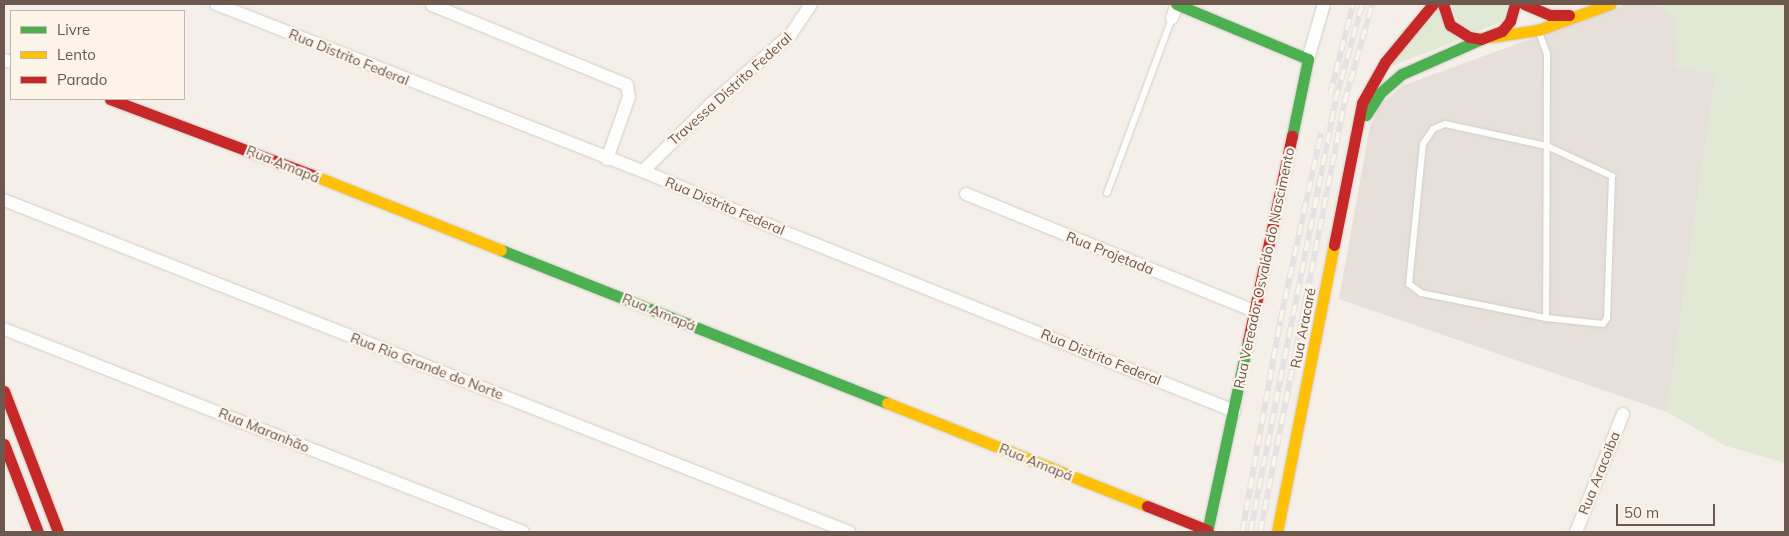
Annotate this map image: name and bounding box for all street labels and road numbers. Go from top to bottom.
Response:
street label: Rua Distrito Federal [286,25,412,89]
street label: Travessa Distrito Federal [665,29,795,149]
street label: Rua Amapá [244,142,322,186]
street label: Rua Vereador Osvaldo do Nascimento [1230,146,1298,390]
street label: Rua Distrito Federal [663,173,787,239]
street label: Rua Projetada [1064,228,1156,278]
street label: Rua Aracaré [1287,286,1319,370]
street label: Rua Amapá [620,290,698,334]
street label: Rua Distrito Federal [1038,325,1164,389]
street label: Rua Rio Grande do Norte [348,329,506,403]
street label: Rua Maranhão [216,404,312,456]
street label: Rua Aracoiba [1575,429,1623,517]
street label: Rua Amapá [997,440,1075,484]

